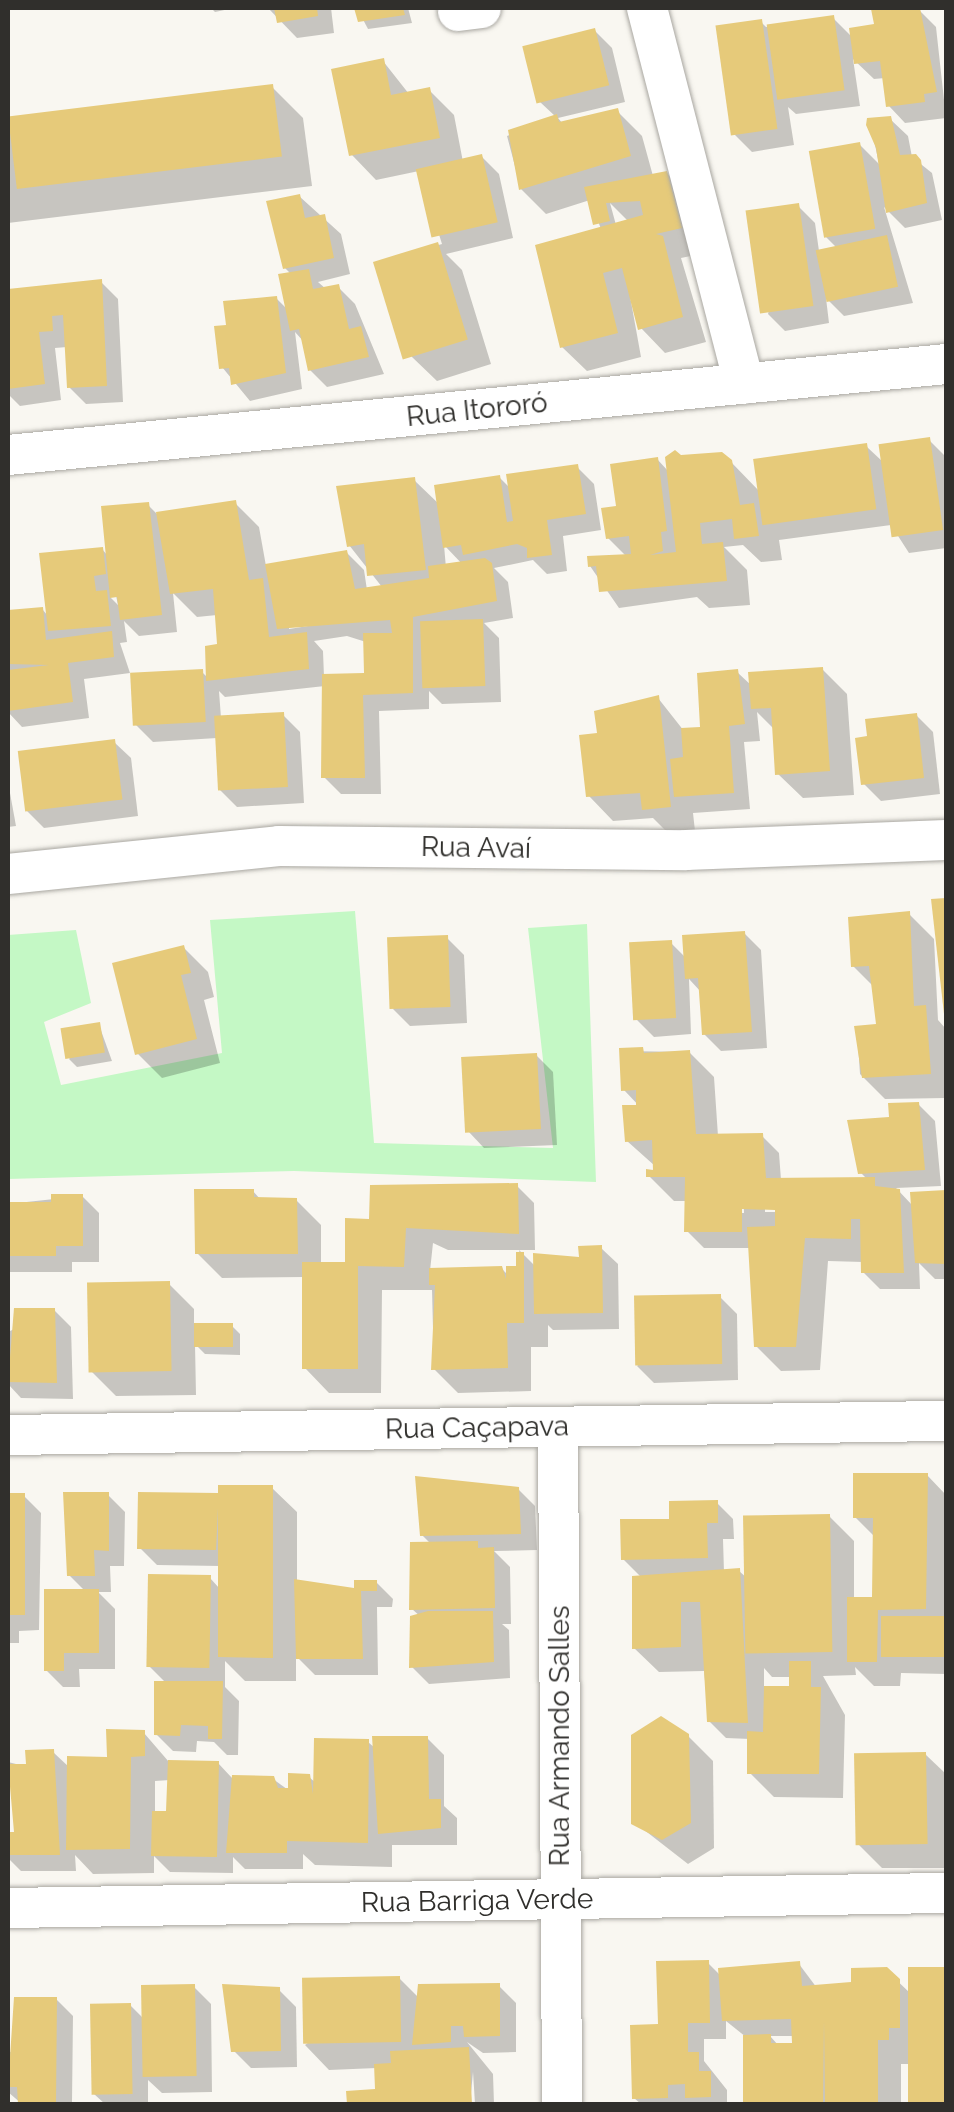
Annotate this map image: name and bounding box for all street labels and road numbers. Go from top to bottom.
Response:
street label: Rua Itororó [405,386,549,434]
street label: Rua Avaí [420,830,532,866]
street label: Rua Caçapava [385,1410,569,1446]
street label: Rua Armando Salles [543,1605,577,1867]
street label: Rua Barriga Verde [360,1882,594,1920]

